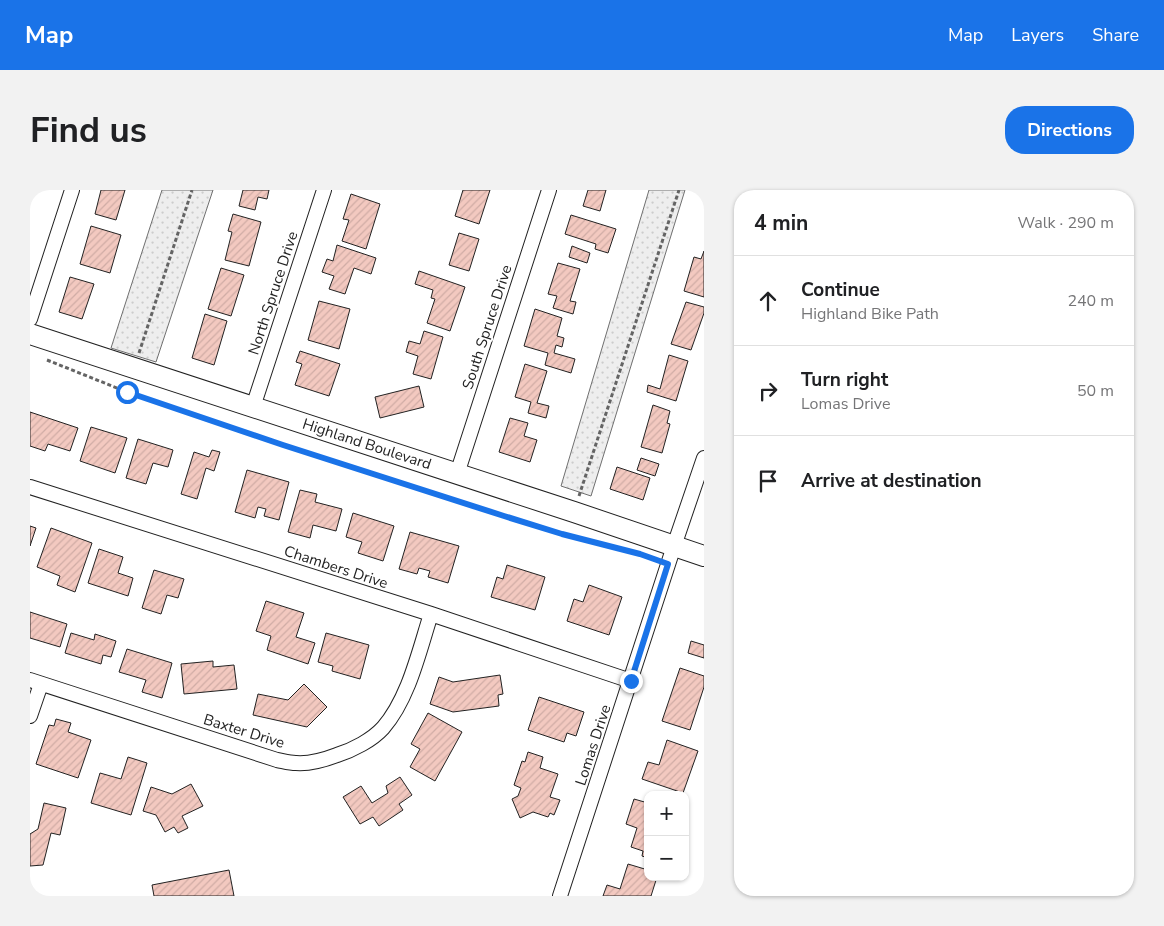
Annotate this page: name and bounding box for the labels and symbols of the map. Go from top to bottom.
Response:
street label: North Spruce Drive [244,229,302,357]
street label: South Spruce Drive [457,262,517,392]
route start [116,381,139,404]
street label: Highland Boulevard [300,414,434,474]
street label: Chambers Drive [282,541,390,593]
route end [620,670,643,693]
street label: Lomas Drive [571,702,615,788]
street label: Baxter Drive [201,709,287,753]

